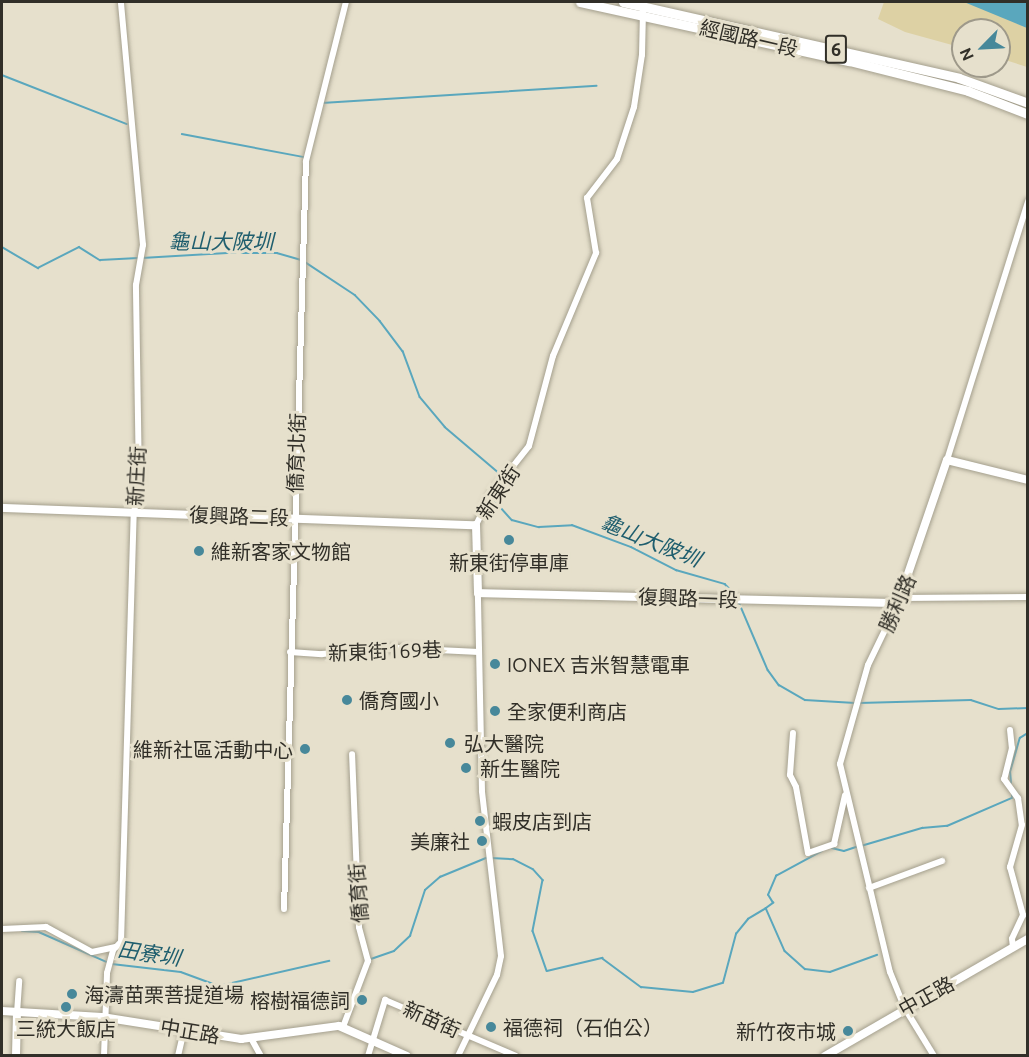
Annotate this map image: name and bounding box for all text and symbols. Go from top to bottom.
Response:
street label: 經國路一段 [698,15,800,61]
north arrow [951,18,1011,78]
road number: 6 [824,34,848,64]
text: N [956,45,977,64]
water label: 龜山大陂圳 [169,228,273,254]
street label: 僑育北街 [283,413,309,493]
street label: 新庄街 [122,445,150,507]
street label: 新東街 [471,460,525,524]
street label: 復興路二段 [189,502,289,530]
water label: 龜山大陂圳 [598,509,704,571]
marker: 新東街停車庫 [502,533,516,547]
place label: 維新客家文物館 [211,539,351,563]
marker: 維新客家文物館 [192,544,206,558]
place label: 新東街停車庫 [449,550,569,574]
street label: 勝利路 [874,571,920,635]
street label: 復興路一段 [638,584,738,612]
street label: 新東街169巷 [328,637,442,665]
place label: IONEX 吉米智慧電車 [507,652,690,676]
marker: IONEX 吉米智慧電車 [488,657,502,671]
place label: 僑育國小 [359,688,439,712]
marker: 僑育國小 [340,693,354,707]
place label: 全家便利商店 [507,699,627,723]
marker: 全家便利商店 [488,704,502,718]
place label: 弘大醫院 [464,731,544,755]
marker: 弘大醫院 [441,734,459,752]
place label: 維新社區活動中心 [133,737,293,761]
marker: 維新社區活動中心 [298,742,312,756]
place label: 新生醫院 [480,756,560,780]
marker: 新生醫院 [457,759,475,777]
place label: 蝦皮店到店 [492,809,592,833]
marker: 蝦皮店到店 [473,814,487,828]
place label: 美廉社 [410,829,470,853]
marker: 美廉社 [475,834,489,848]
street label: 僑育街 [344,862,372,924]
water label: 田寮圳 [116,936,182,970]
street label: 中正路 [894,971,958,1021]
place label: 海濤苗栗菩提道場 [84,982,244,1006]
marker: 海濤苗栗菩提道場 [65,987,79,1001]
place label: 榕樹福德詞 [250,988,350,1012]
marker: 榕樹福德詞 [355,993,369,1007]
street label: 新苗街 [400,996,464,1042]
marker: 三統大飯店 [59,1000,73,1014]
street label: 中正路 [158,1014,222,1048]
place label: 福德祠（石伯公） [503,1015,663,1039]
place label: 三統大飯店 [16,1016,116,1040]
place label: 新竹夜市城 [736,1019,836,1043]
marker: 福德祠（石伯公） [484,1020,498,1034]
marker: 新竹夜市城 [841,1024,855,1038]

